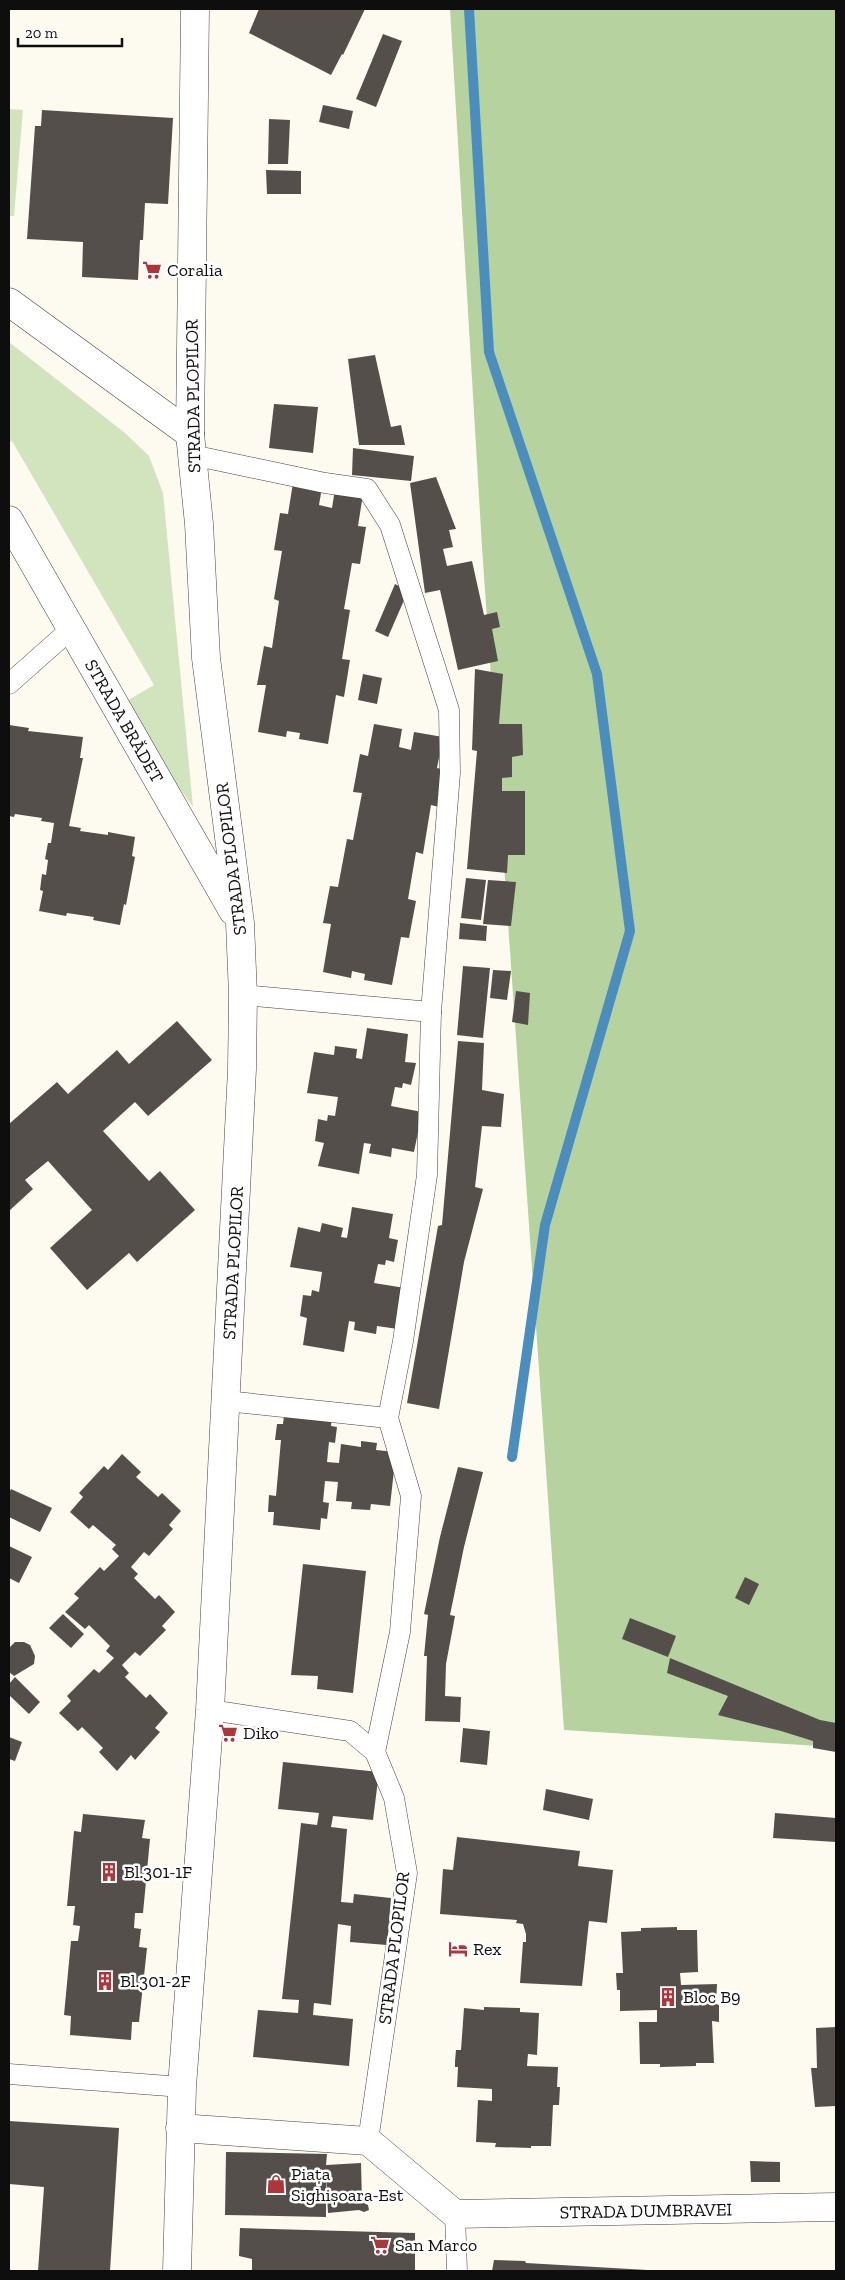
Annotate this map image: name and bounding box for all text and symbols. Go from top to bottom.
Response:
scale bar [18,15,121,47]
text: 20 m [25,24,58,42]
supermarket icon: Coralia [141,259,163,281]
place label: Coralia [167,259,223,281]
street label: STRADA PLOPILOR [181,319,205,473]
street label: STRADA BRĂDET [80,655,168,787]
street label: STRADA PLOPILOR [211,781,251,937]
street label: STRADA PLOPILOR [218,1186,248,1340]
supermarket icon: Diko [217,1722,239,1744]
place label: Diko [243,1722,279,1744]
building icon: Bl.301-1F [98,1861,120,1883]
place label: Bl.301-1F [124,1861,192,1883]
street label: STRADA PLOPILOR [374,1870,414,2026]
hotel icon: Rex [447,1938,469,1960]
place label: Rex [473,1938,501,1960]
building icon: Bl.301-2F [94,1970,116,1992]
place label: Bl.301-2F [120,1970,191,1992]
building icon: Bloc B9 [657,1986,679,2008]
place label: Bloc B9 [683,1986,741,2008]
place label: Piața Sighișoara-Est [291,2163,404,2206]
shop icon: Piața Sighișoara-Est [265,2173,287,2195]
street label: STRADA DUMBRAVEI [560,2198,733,2224]
supermarket icon: San Marco [369,2234,391,2256]
place label: San Marco [395,2234,477,2256]

